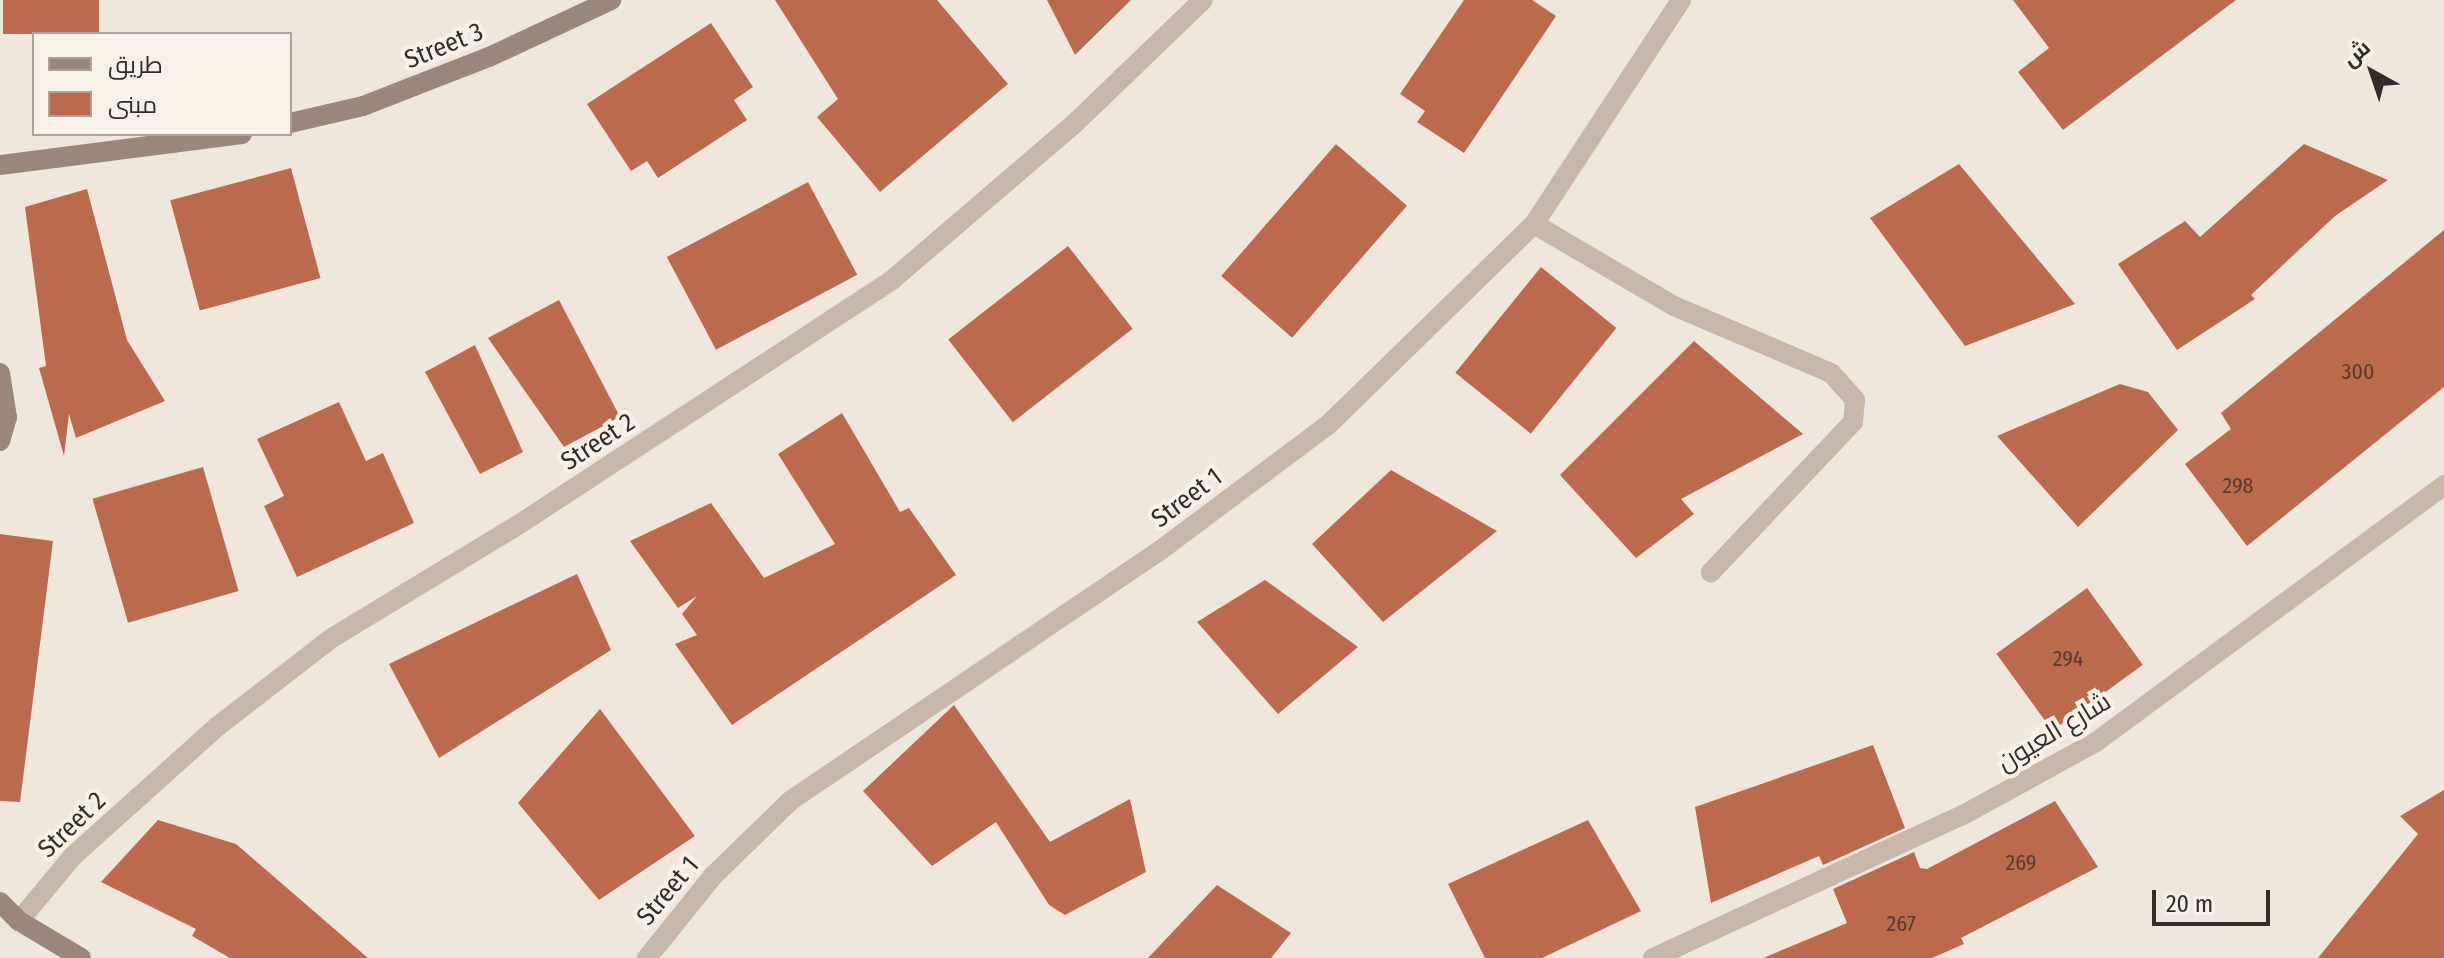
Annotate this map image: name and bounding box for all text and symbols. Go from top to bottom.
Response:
street label: Street 3 [400,16,488,76]
legend [32,32,292,136]
north arrow [2332,32,2412,112]
text: ش [2337,34,2376,73]
text: طريق [108,51,163,79]
text: مبنى [108,91,157,119]
house number: 300 [2342,359,2374,385]
street label: Street 2 [555,407,641,477]
street label: Street 1 [1146,461,1228,535]
house number: 298 [2222,473,2254,499]
house number: 294 [2053,646,2083,672]
street label: شارع العيون [1991,686,2117,778]
street label: Street 2 [32,785,112,865]
street label: Street 1 [630,850,706,932]
house number: 269 [2005,850,2037,876]
scale bar [2156,874,2274,924]
text: 20 m [2166,890,2213,918]
house number: 267 [1886,911,1916,937]

